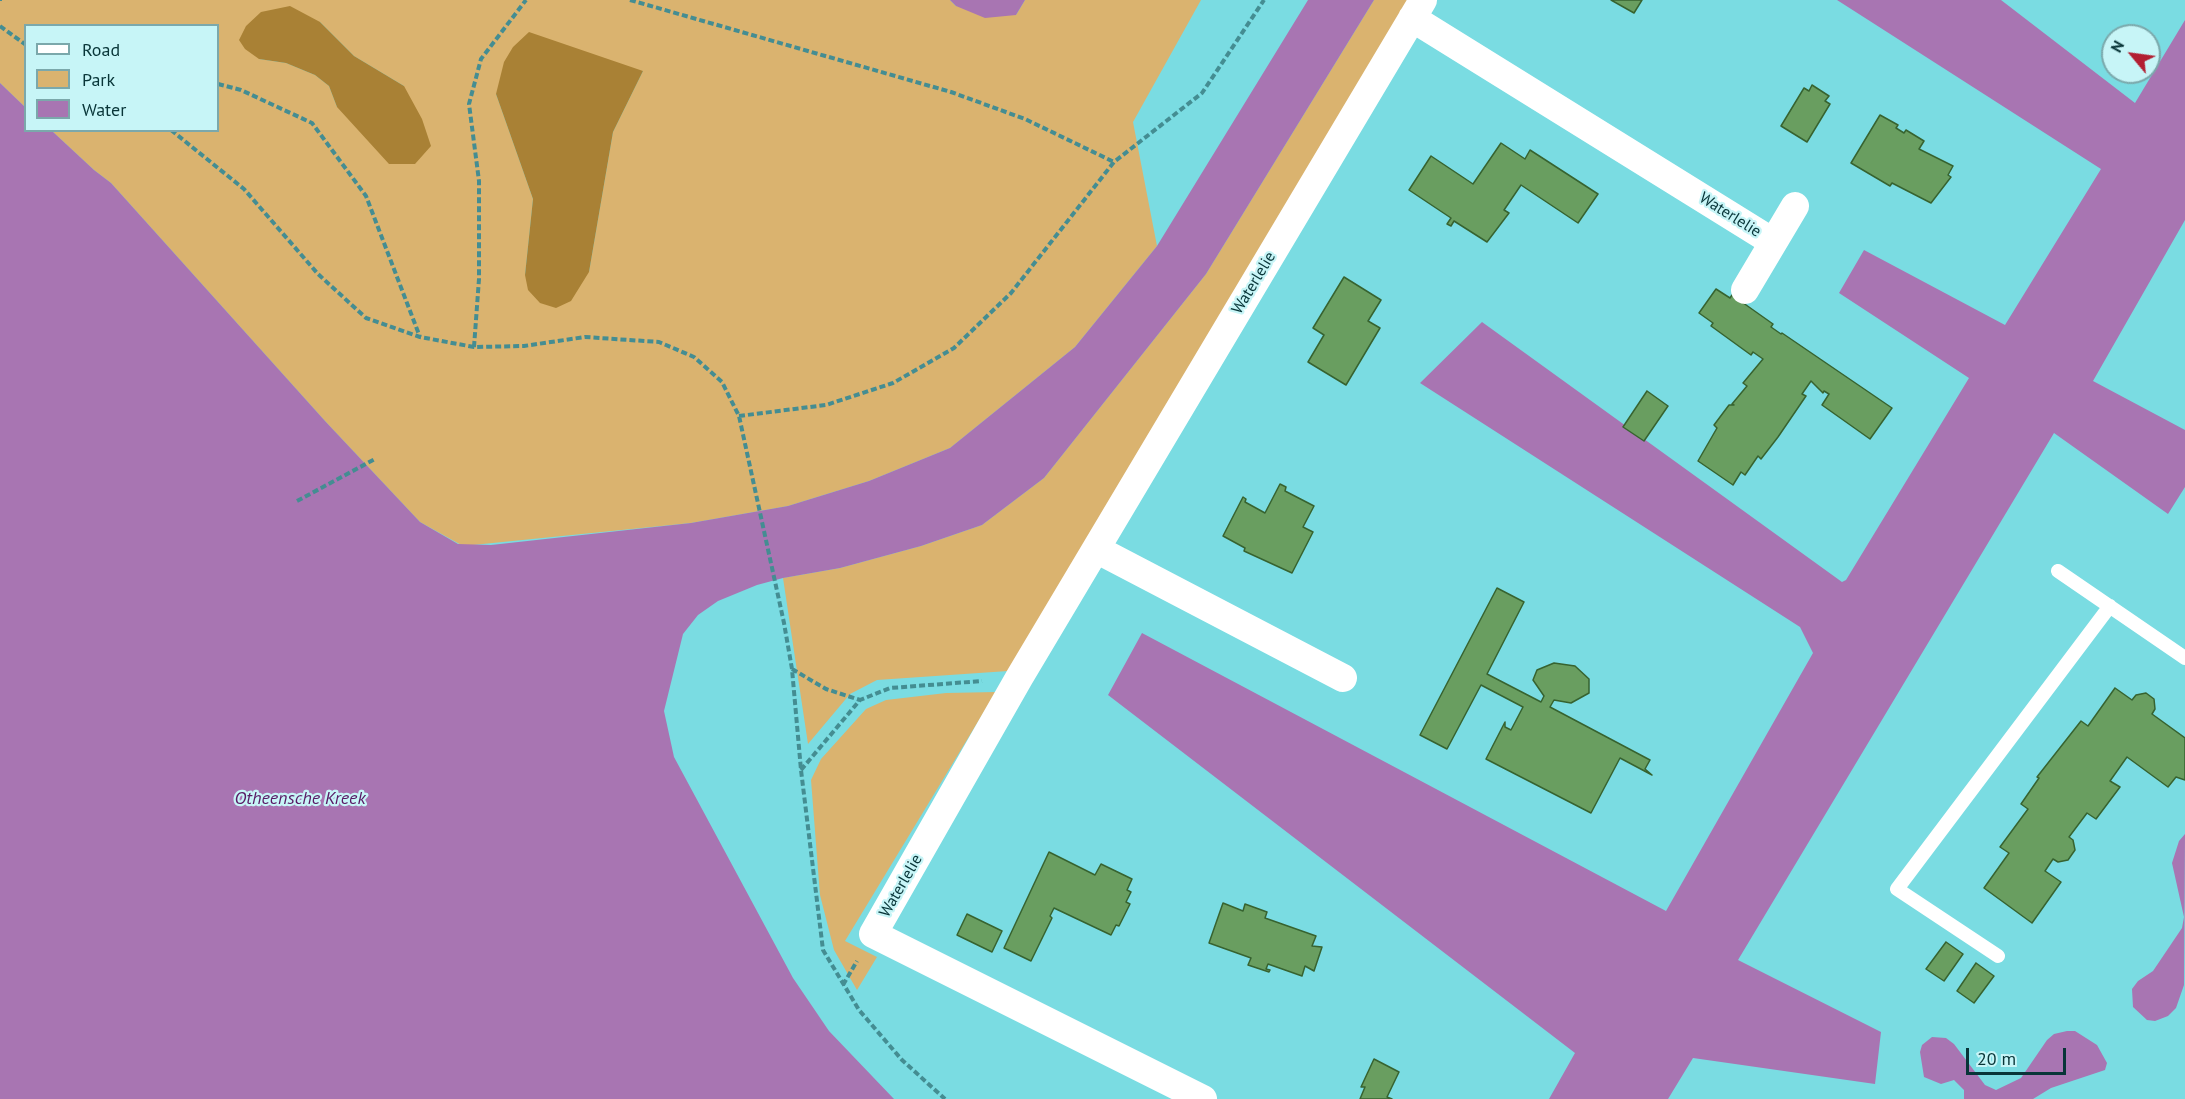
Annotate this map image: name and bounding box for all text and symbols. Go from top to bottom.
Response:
legend [24,24,219,132]
north arrow [2101,24,2161,84]
text: N [2106,37,2128,56]
text: Road [82,38,120,61]
text: Park [82,68,115,91]
text: Water [82,98,126,121]
street label: Waterlelie [1696,189,1764,241]
street label: Waterlelie [1228,248,1280,318]
water label: Otheensche Kreek [235,788,365,810]
street label: Waterlelie [875,851,927,921]
scale bar [1969,1036,2070,1074]
text: 20 m [1977,1047,2016,1070]

